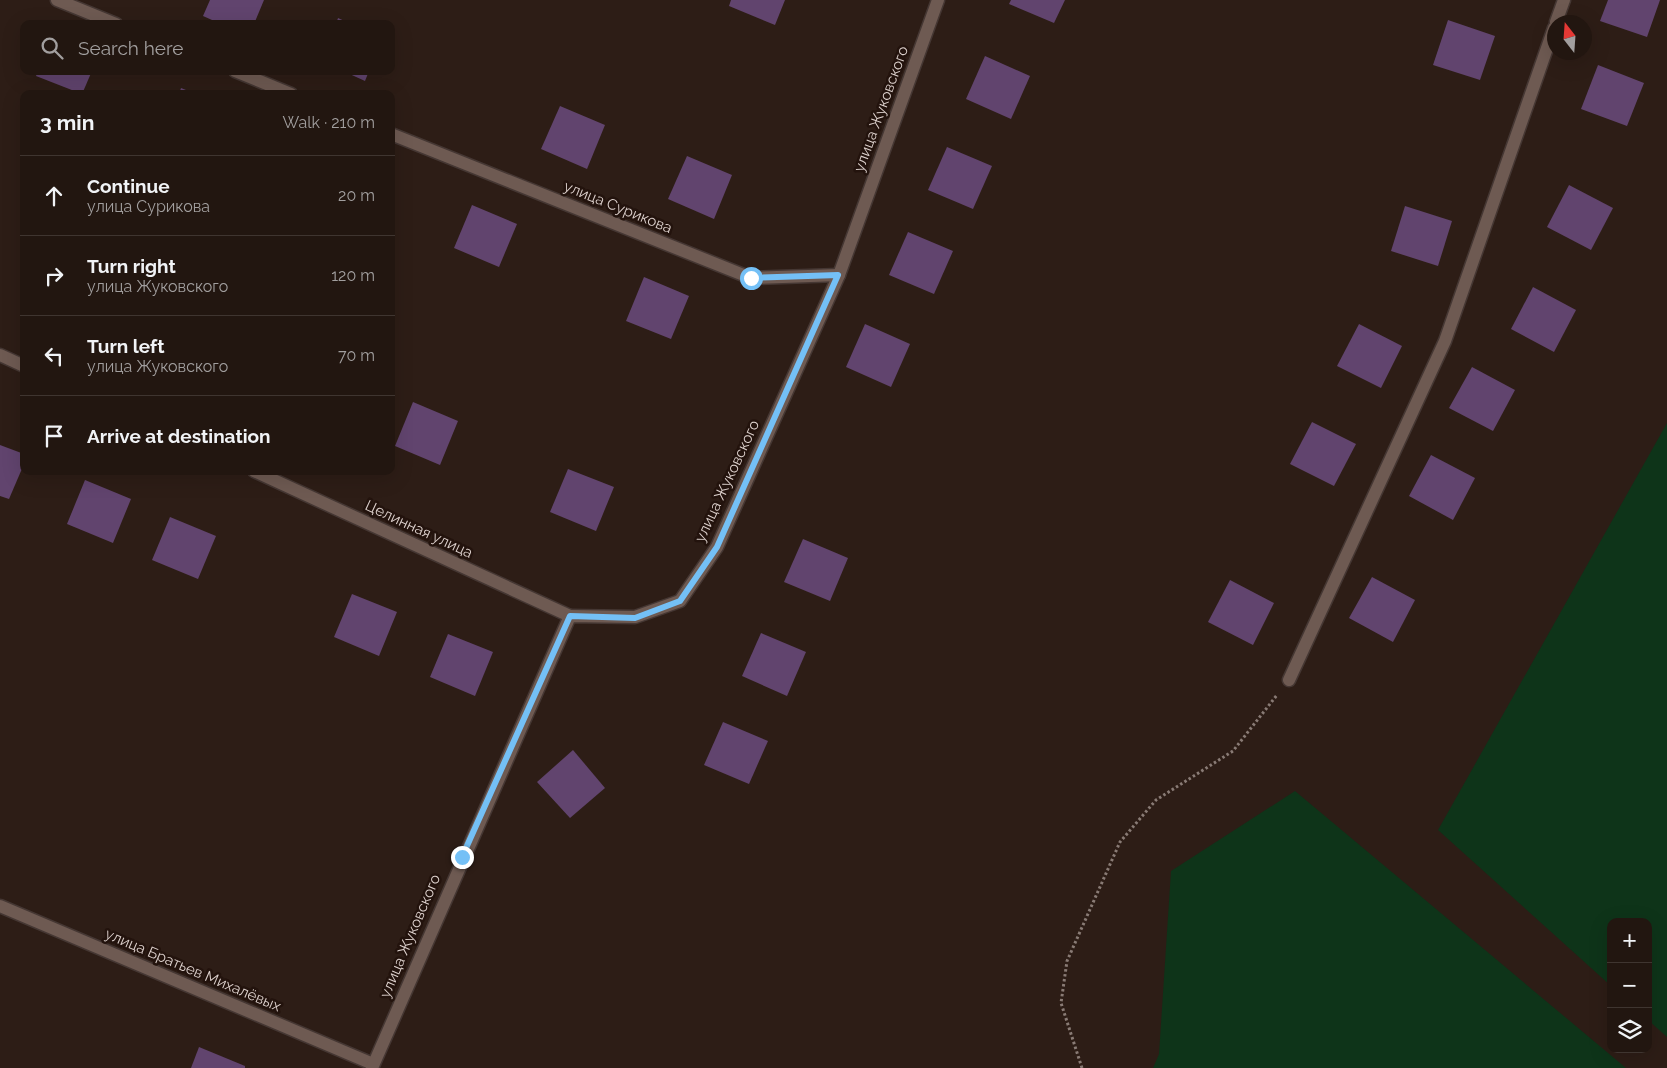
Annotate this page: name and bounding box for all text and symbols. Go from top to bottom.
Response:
north arrow [1547,15,1592,60]
search box [20,20,395,75]
icon: search [38,34,66,62]
text: Search here [78,37,184,59]
street label: улица Жуковского [850,44,912,174]
text: 3 min [40,110,94,135]
text: Walk · 210 m [283,113,375,132]
text: Continue [87,175,170,197]
street label: улица Сурикова [561,177,675,237]
icon: ahead [40,182,68,210]
text: 20 m [338,186,375,205]
text: улица Сурикова [87,197,210,216]
text: Turn right [87,255,176,277]
icon: right [40,262,68,290]
text: 120 m [331,266,375,285]
route start [740,267,763,290]
text: улица Жуковского [87,277,228,296]
text: Turn left [87,335,164,357]
icon: left [40,342,68,370]
text: 70 m [338,346,375,365]
text: улица Жуковского [87,357,228,376]
street label: улица Жуковского [691,417,763,545]
icon: arrive [40,422,68,450]
text: Arrive at destination [87,425,271,447]
street label: Целинная улица [362,496,476,562]
route end [451,846,474,869]
street label: улица Жуковского [376,871,444,1001]
map controls [1607,918,1652,1053]
button: + [1607,918,1652,963]
street label: улица Братьев Михалёвых [102,925,284,1015]
button: − [1607,963,1652,1008]
button: layers [1607,1008,1652,1053]

